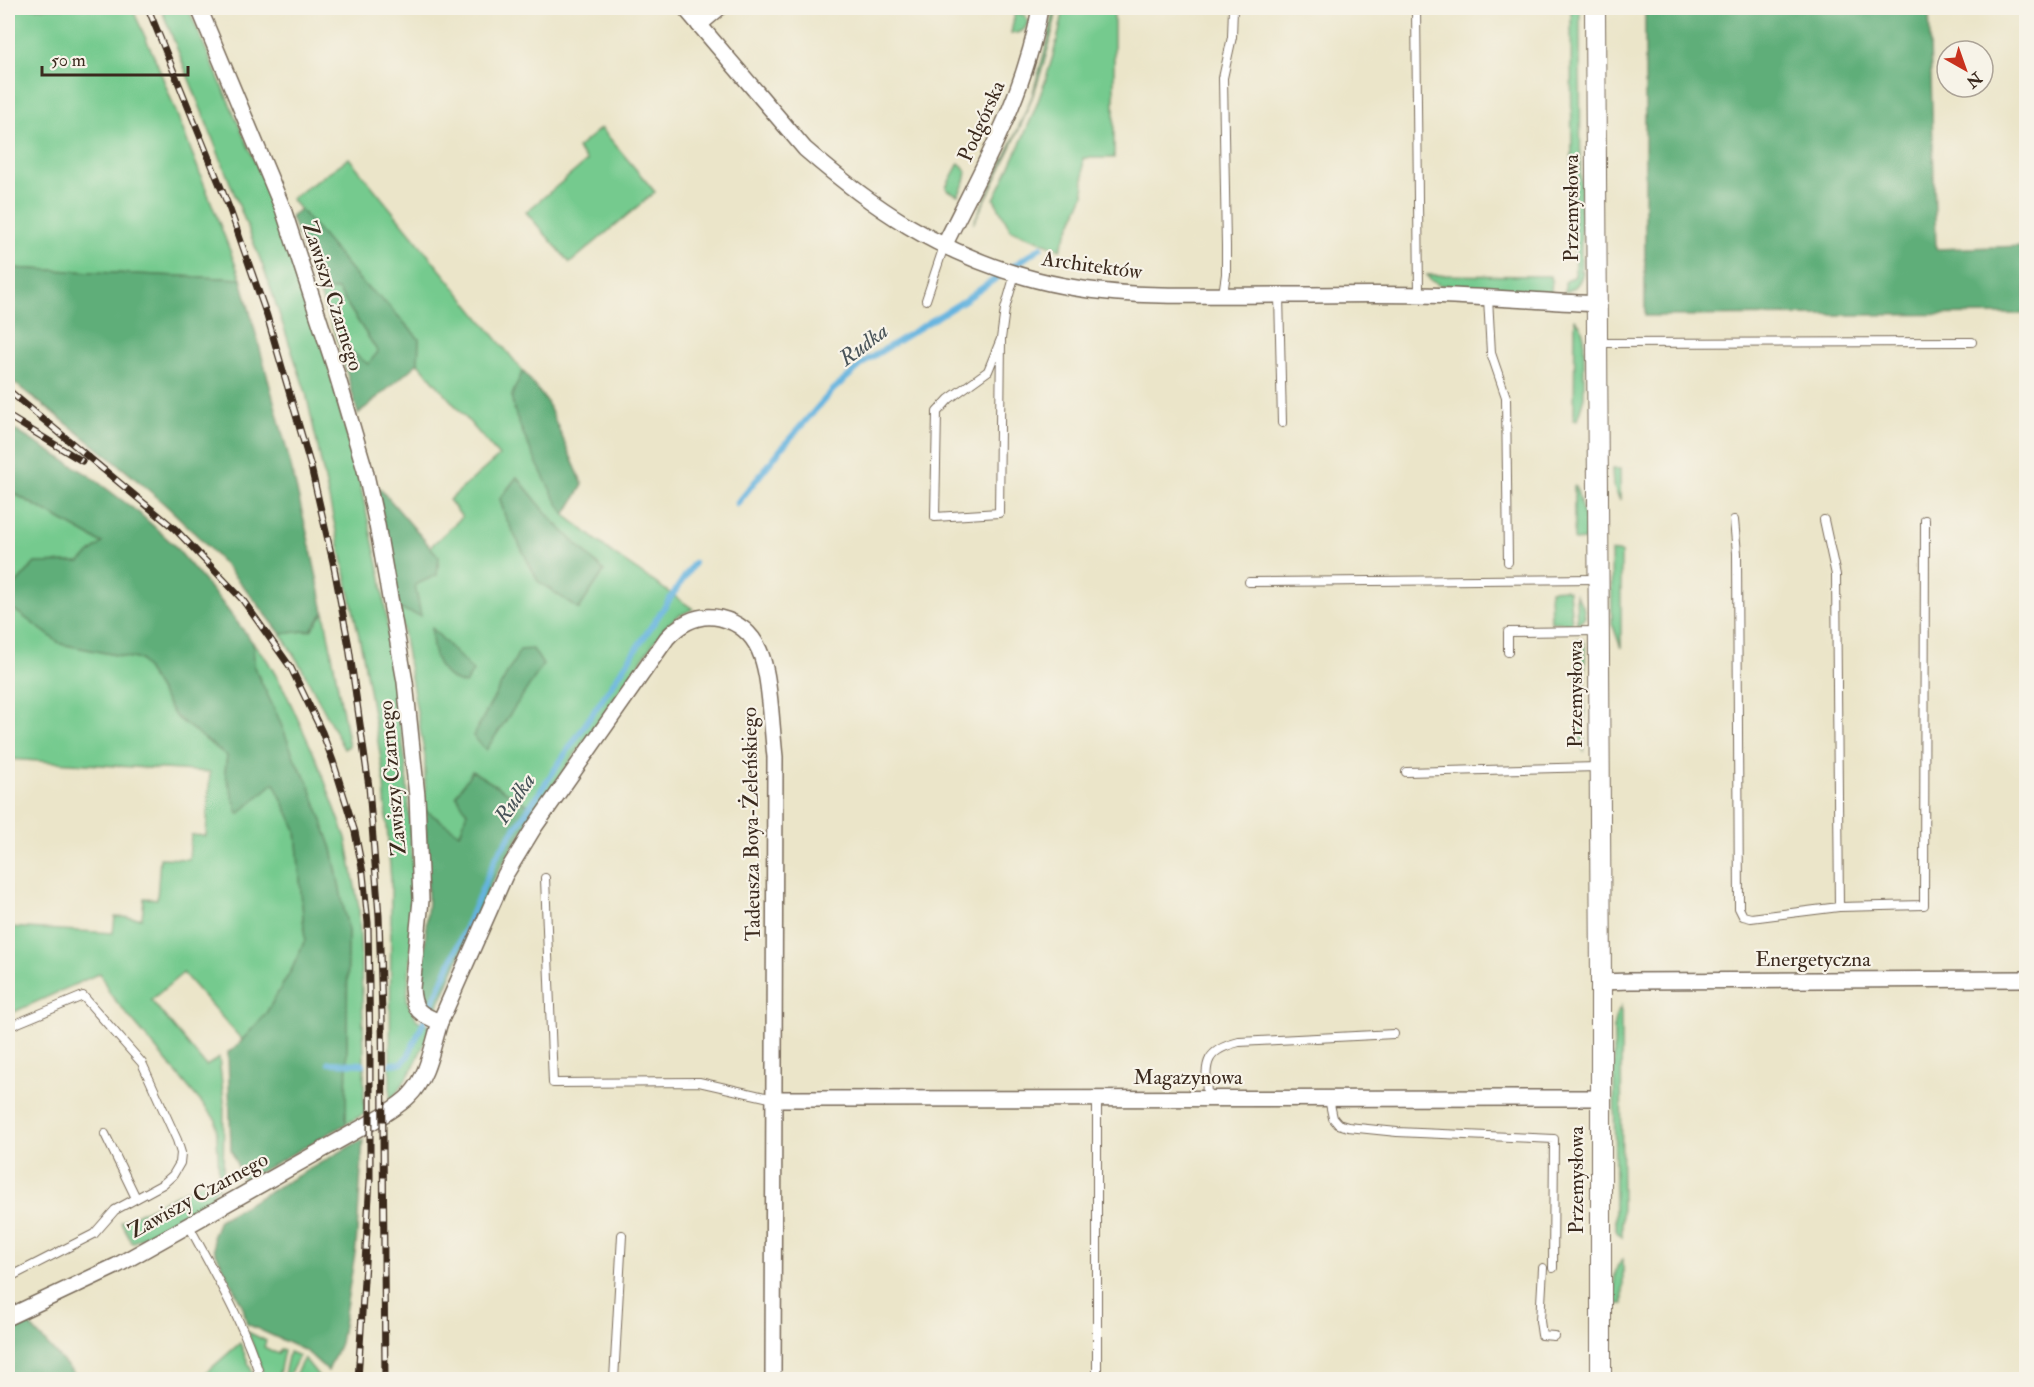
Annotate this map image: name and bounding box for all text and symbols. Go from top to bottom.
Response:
scale bar [42,39,188,77]
north arrow [1935,39,1995,99]
text: 50 m [51,49,86,72]
text: N [1962,67,1987,92]
street label: Podgórska [952,76,1011,166]
street label: Przemysłowa [1558,154,1585,262]
street label: Zawiszy Czarnego [296,218,369,374]
street label: Architektów [1039,245,1145,286]
water label: Rudka [833,317,894,373]
street label: Przemysłowa [1562,640,1589,748]
street label: Zawiszy Czarnego [372,699,413,857]
street label: Tadeusza Boya-Żeleńskiego [736,707,767,941]
water label: Rudka [487,768,542,830]
street label: Energetyczna [1755,946,1871,973]
street label: Magazynowa [1133,1064,1243,1091]
street label: Przemysłowa [1563,1126,1590,1234]
street label: Zawiszy Czarnego [124,1146,273,1245]

